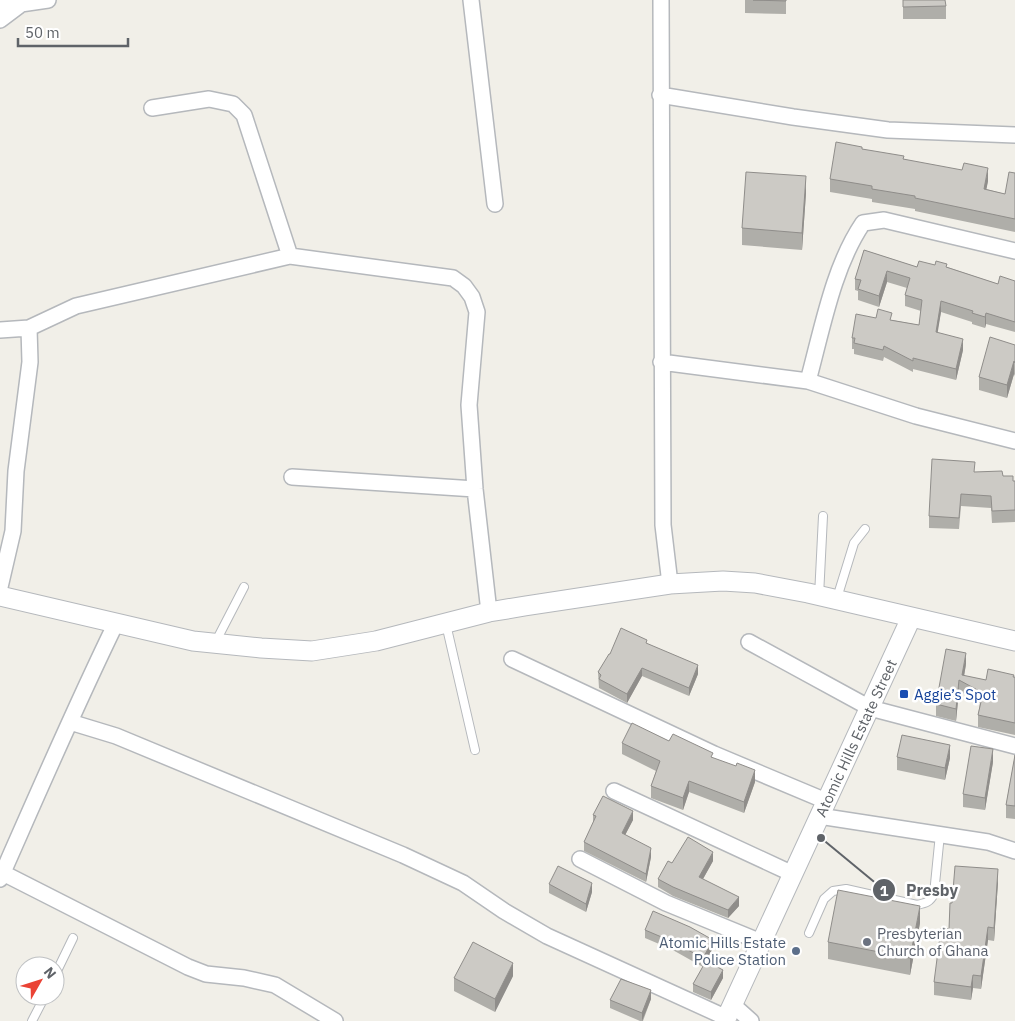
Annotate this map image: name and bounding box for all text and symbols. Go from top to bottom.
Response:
scale bar [18,15,128,47]
text: 50 m [25,23,60,42]
street label: Atomic Hills Estate Street [811,656,901,820]
place label: Aggie’s Spot [914,685,996,704]
marker: Aggie’s Spot [898,688,910,700]
callout: Presby [871,875,968,906]
text: Presby [906,880,958,900]
text: 1 [879,881,889,900]
place label: Presbyterian Church of Ghana [877,924,989,960]
place label: Atomic Hills Estate Police Station [659,933,786,969]
marker: Presbyterian Church of Ghana [861,936,873,948]
marker: Atomic Hills Estate Police Station [790,945,802,957]
north arrow [15,956,65,1006]
text: N [40,963,60,982]

